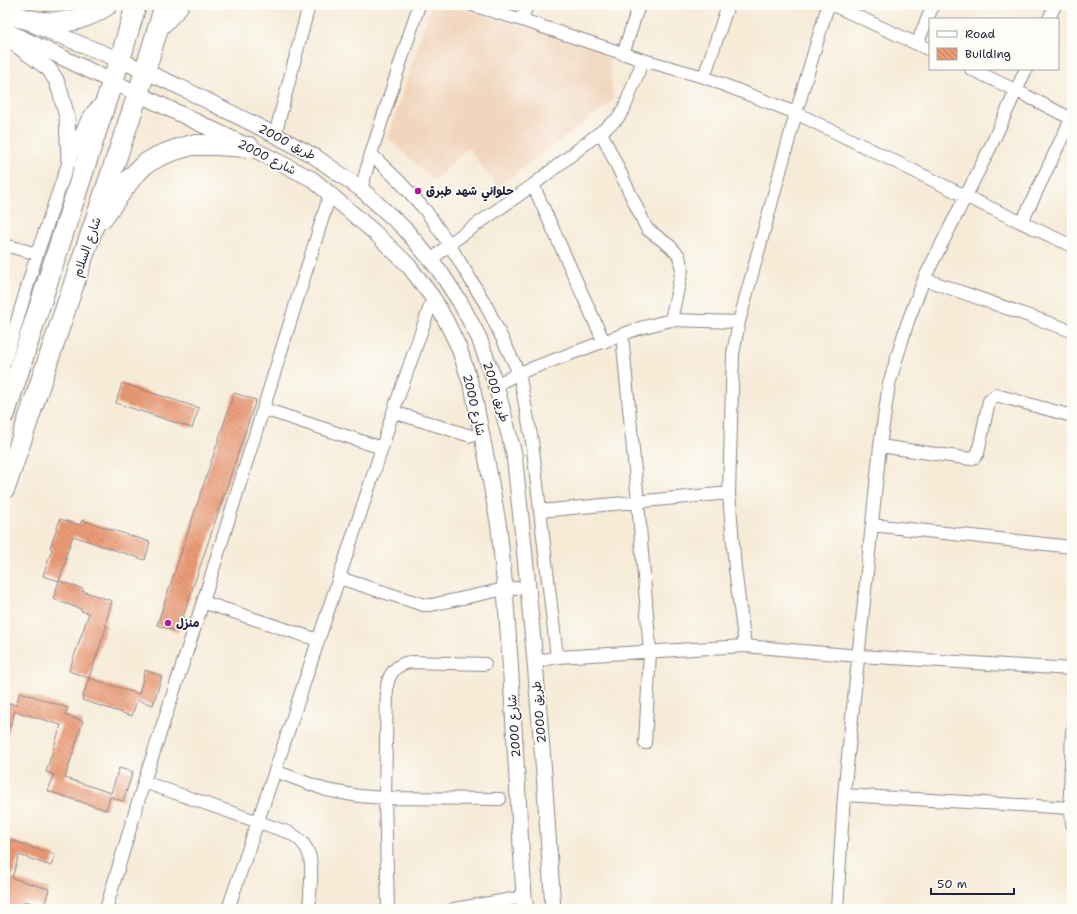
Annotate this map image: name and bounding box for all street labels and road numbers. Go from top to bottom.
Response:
street label: طريق 2000 [256,120,318,164]
street label: شارع 2000 [235,136,299,179]
street label: شارع السلام [69,215,106,279]
street label: طريق 2000 [479,360,513,424]
street label: شارع 2000 [458,372,489,438]
street label: طريق 2000 [528,680,550,744]
street label: شارع 2000 [504,694,525,758]

